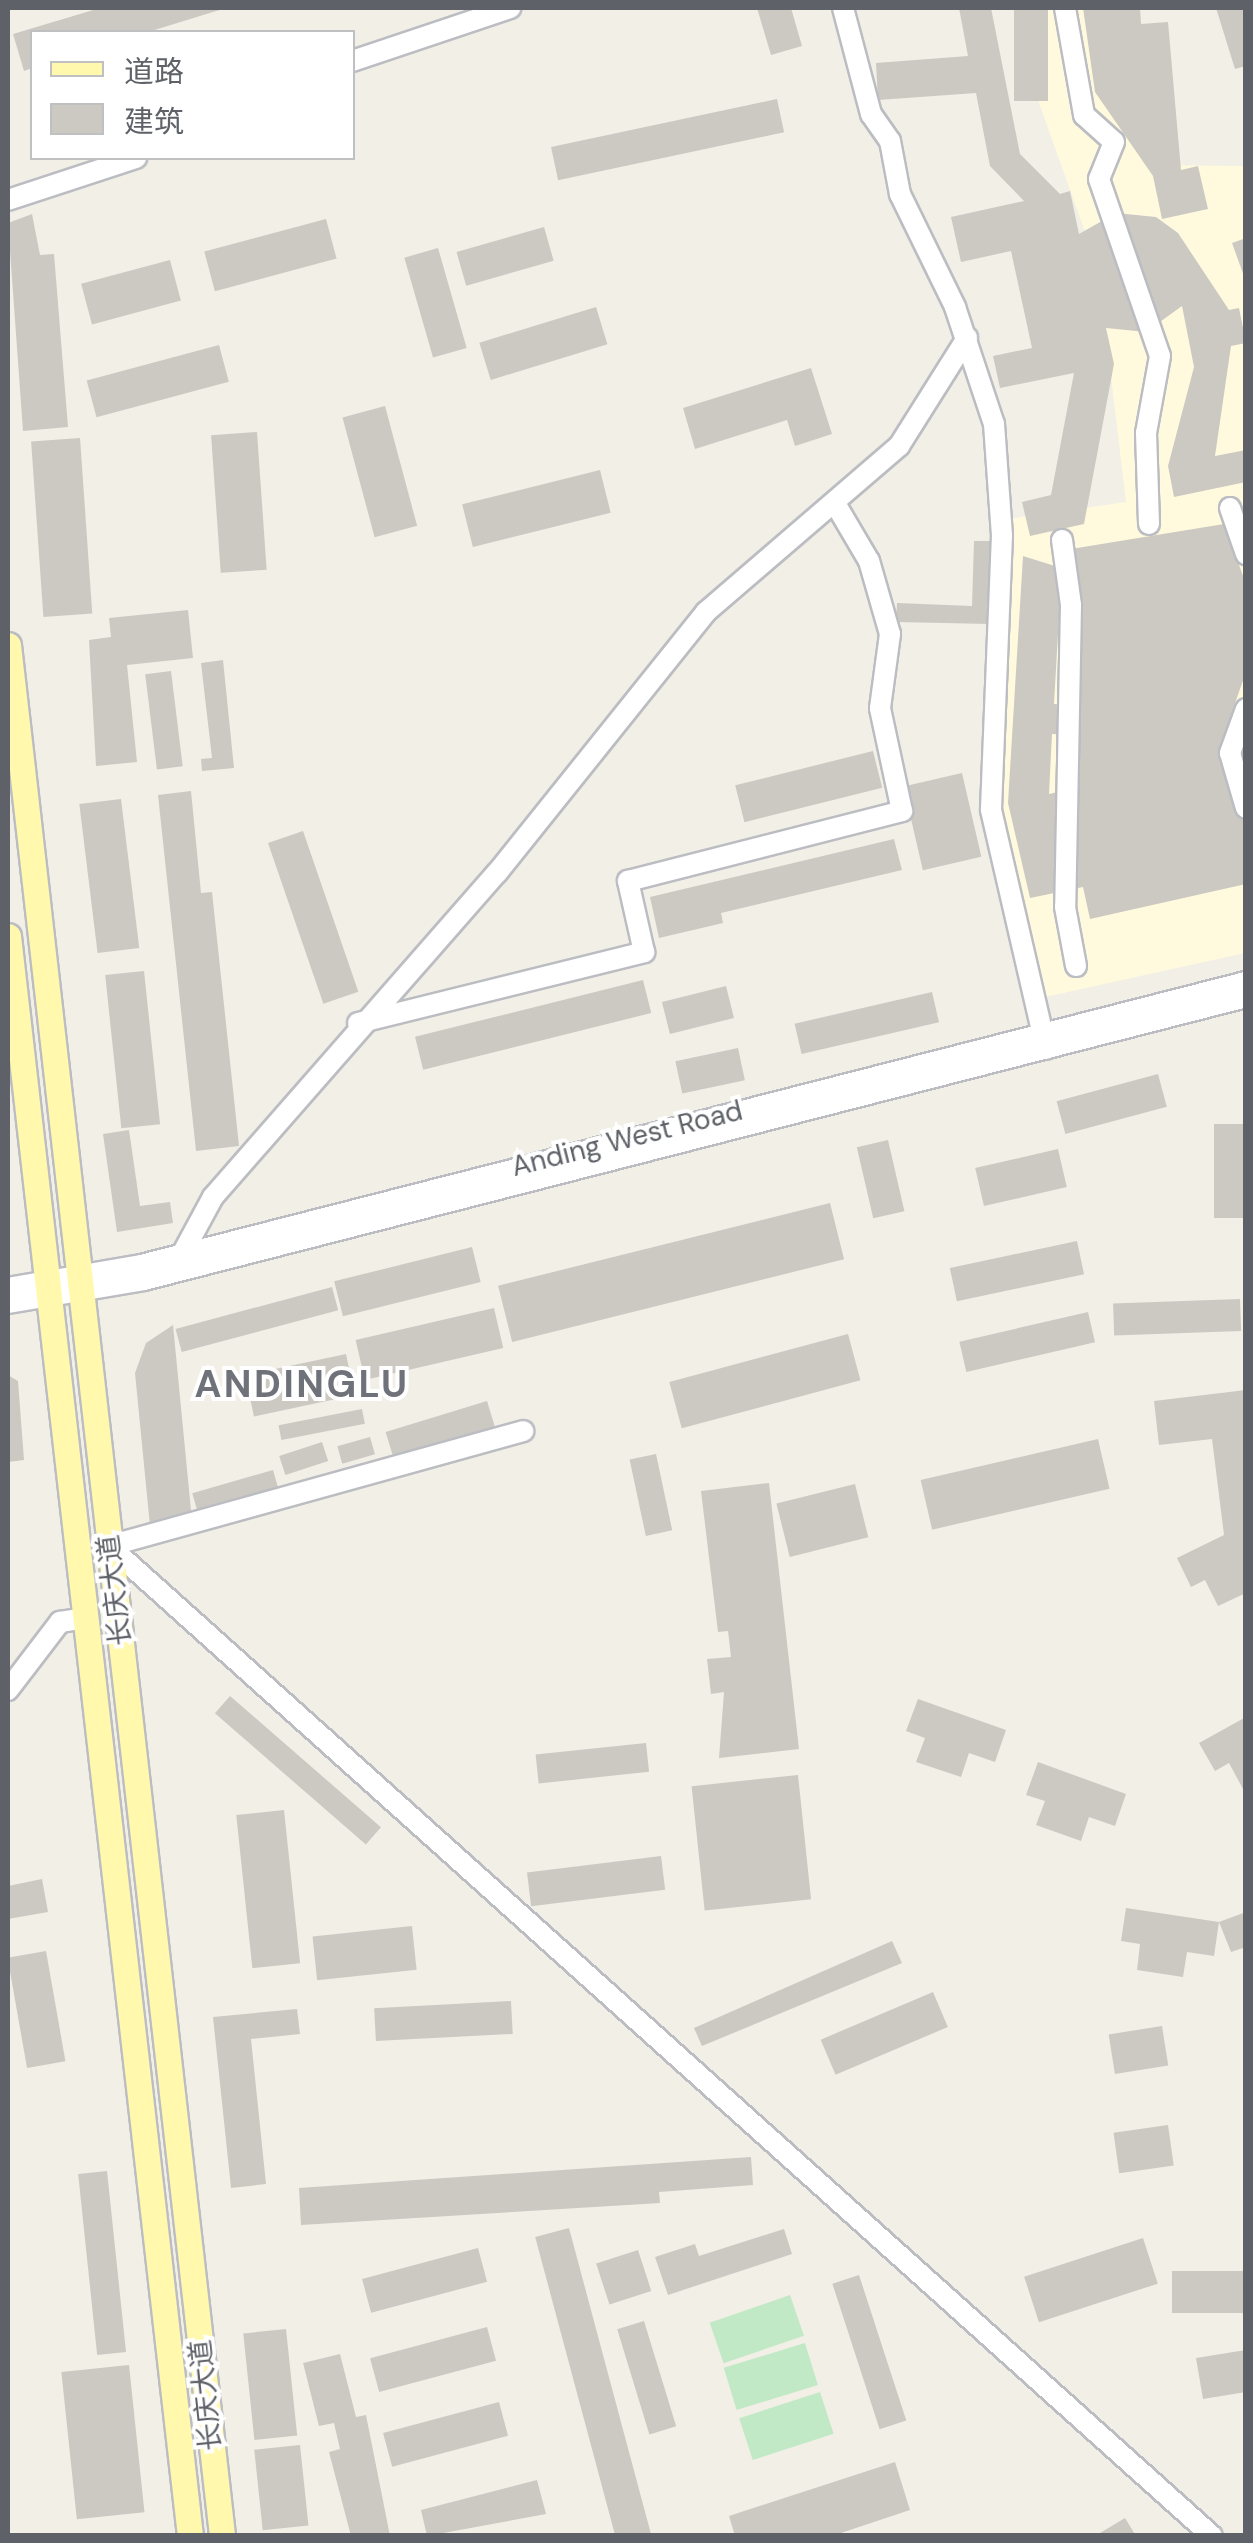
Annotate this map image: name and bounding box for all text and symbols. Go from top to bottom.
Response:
legend [30,30,355,160]
text: 道路 [124,52,184,91]
text: 建筑 [124,102,184,141]
street label: Anding West Road [508,1094,746,1184]
district label: ANDINGLU [194,1362,410,1408]
street label: 长庆大道 [92,1532,138,1648]
street label: 长庆大道 [183,2338,229,2452]

